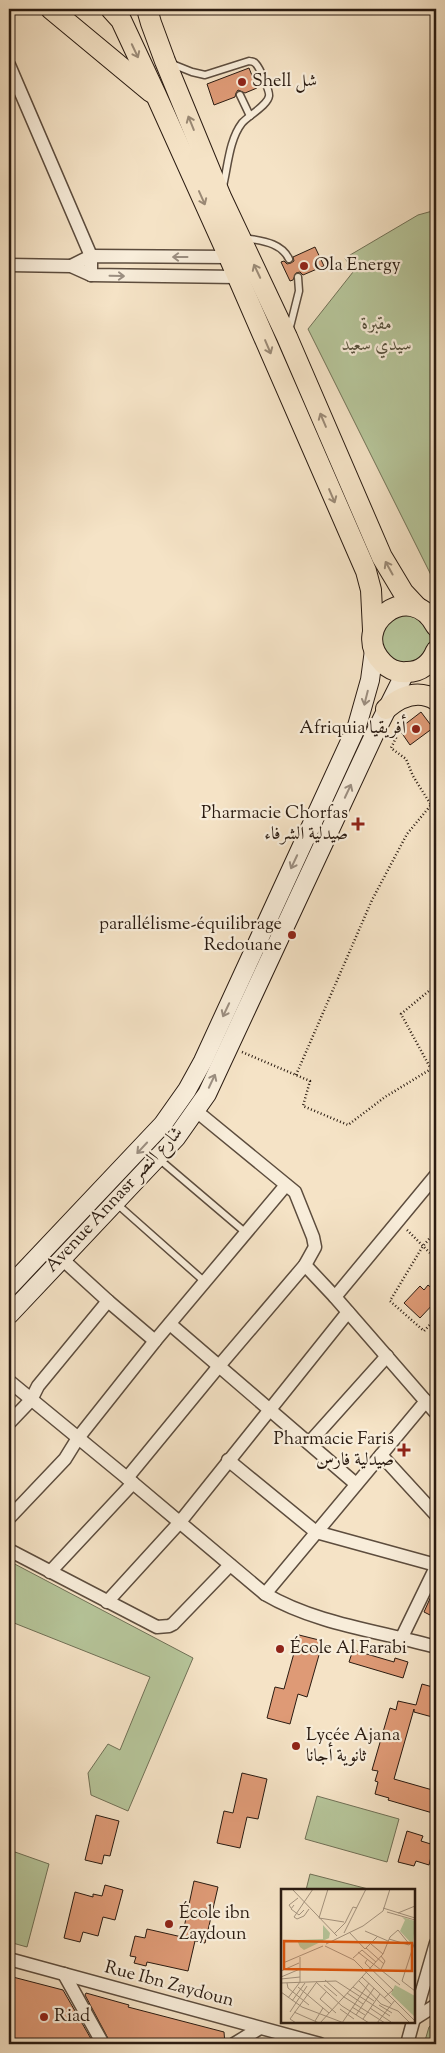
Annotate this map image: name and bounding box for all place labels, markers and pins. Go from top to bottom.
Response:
place label: Shell شل [252,69,317,95]
marker: Shell شل [236,76,248,88]
place label: Ola Energy [314,253,401,279]
marker: Ola Energy [298,260,310,272]
place label: Afriquia أفريقيا [299,714,407,742]
marker: Afriquia أفريقيا [410,723,422,735]
place label: Pharmacie Chorfas صيدلية الشرفاء [201,801,348,848]
marker: Pharmacie Chorfas صيدلية الشرفاء [352,818,364,830]
place label: parallélisme-équilibrage Redouane [99,912,282,959]
marker: parallélisme-équilibrage Redouane [286,929,298,941]
place label: Pharmacie Faris صيدلية فارس [273,1427,394,1474]
marker: Pharmacie Faris صيدلية فارس [398,1444,410,1456]
place label: École Al Farabi [290,1636,407,1662]
marker: École Al Farabi [274,1643,286,1655]
place label: Lycée Ajana ثانوية أجانا [306,1723,400,1770]
marker: Lycée Ajana ثانوية أجانا [290,1740,302,1752]
place label: École ibn Zaydoun [179,1901,251,1948]
marker: École ibn Zaydoun [163,1918,175,1930]
place label: Riad [54,2004,90,2030]
marker: Riad [38,2011,50,2023]

